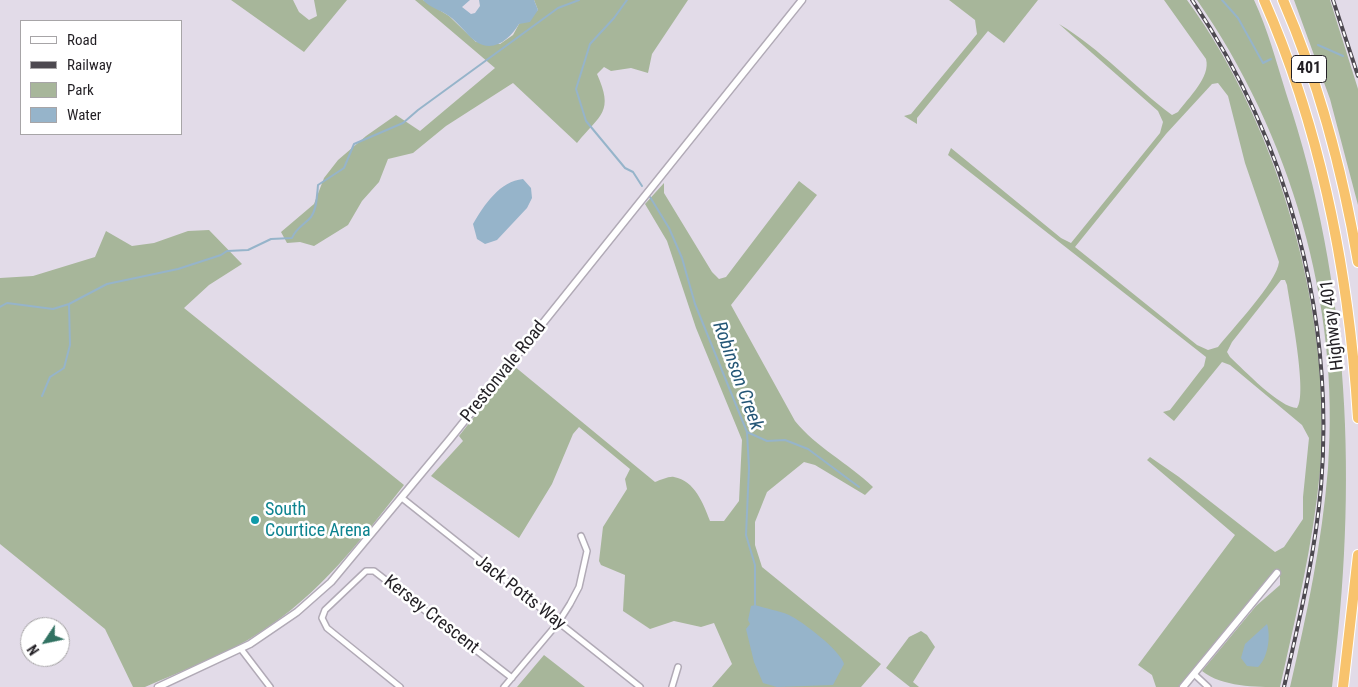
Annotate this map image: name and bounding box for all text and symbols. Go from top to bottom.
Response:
legend [20,20,182,135]
text: Road [67,31,97,49]
text: Railway [67,56,112,74]
road number: 401 [1292,56,1326,82]
text: Park [67,81,94,99]
text: Water [67,106,101,124]
street label: Highway 401 [1317,278,1349,372]
street label: Prestonvale Road [457,317,551,427]
water label: Robinson Creek [707,319,767,433]
place label: South Courtice Arena [265,499,371,542]
marker: South Courtice Arena [249,514,261,526]
street label: Jack Potts Way [470,551,570,635]
street label: Kersey Crescent [379,571,483,659]
north arrow [20,617,70,667]
text: N [24,642,42,658]

